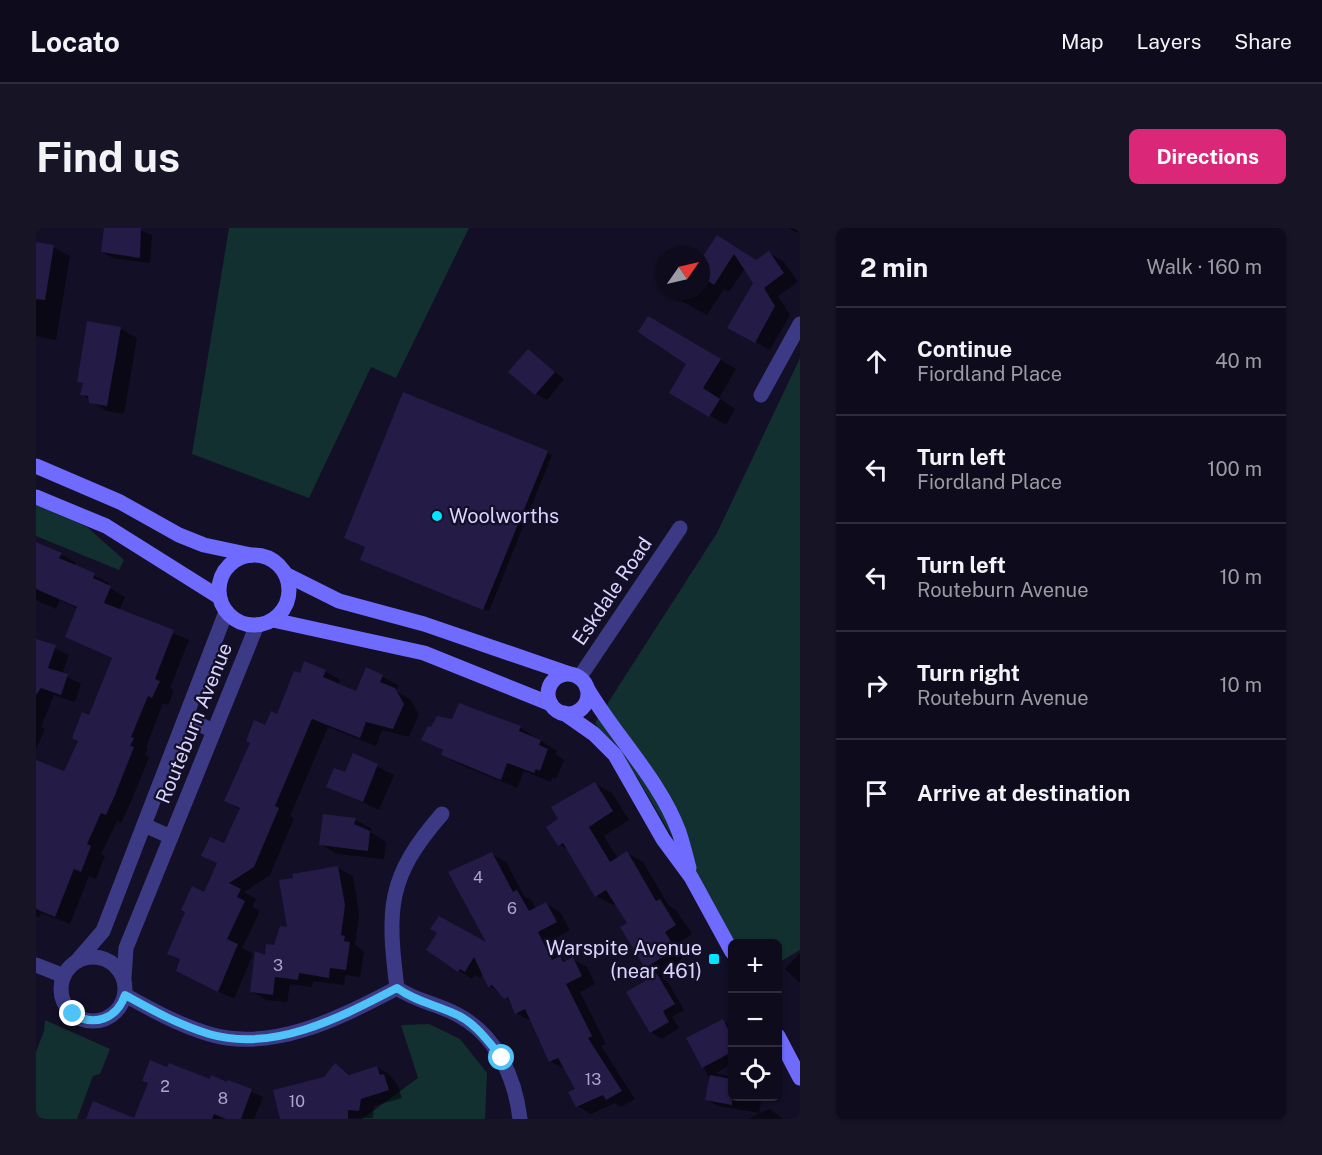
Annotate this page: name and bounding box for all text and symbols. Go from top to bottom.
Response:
text: Locato [30,25,120,58]
text: Map [1061,29,1104,54]
text: Layers [1137,29,1201,54]
text: Share [1234,29,1292,54]
button: Directions [1129,129,1286,184]
text: Find us [36,132,180,181]
north arrow [656,246,710,300]
text: 2 min [860,252,928,283]
text: Walk · 160 m [1147,255,1262,279]
text: Continue [917,336,1012,362]
icon: ahead [860,345,893,378]
text: 40 m [1215,349,1262,373]
text: Fiordland Place [917,362,1062,386]
text: Turn left [917,444,1006,470]
icon: left [860,453,893,486]
text: 100 m [1207,457,1262,481]
text: Fiordland Place [917,470,1062,494]
place label: Woolworths [449,504,559,528]
marker: Woolworths [430,509,444,523]
street label: Eskdale Road [567,532,657,650]
text: Turn left [917,552,1006,578]
icon: left [860,561,893,594]
text: 10 m [1219,565,1262,589]
text: Routeburn Avenue [917,578,1088,602]
street label: Routeburn Avenue [151,639,237,807]
text: Turn right [917,660,1020,686]
icon: right [860,669,893,702]
text: 10 m [1219,673,1262,697]
text: Routeburn Avenue [917,686,1088,710]
icon: arrive [860,777,893,810]
text: Arrive at destination [917,780,1130,806]
house number: 4 [473,868,483,887]
house number: 6 [507,899,517,918]
place label: Warspite Avenue (near 461) [546,936,702,983]
map controls [728,939,782,1101]
button: + [728,939,782,993]
marker: Warspite Avenue (near 461) [707,952,721,966]
house number: 3 [273,956,283,975]
button: − [728,993,782,1047]
route end [59,1000,85,1026]
route start [488,1044,514,1070]
button: locate [728,1047,782,1101]
house number: 13 [585,1070,601,1089]
house number: 2 [160,1077,170,1096]
house number: 8 [218,1089,228,1108]
house number: 10 [289,1092,305,1111]

